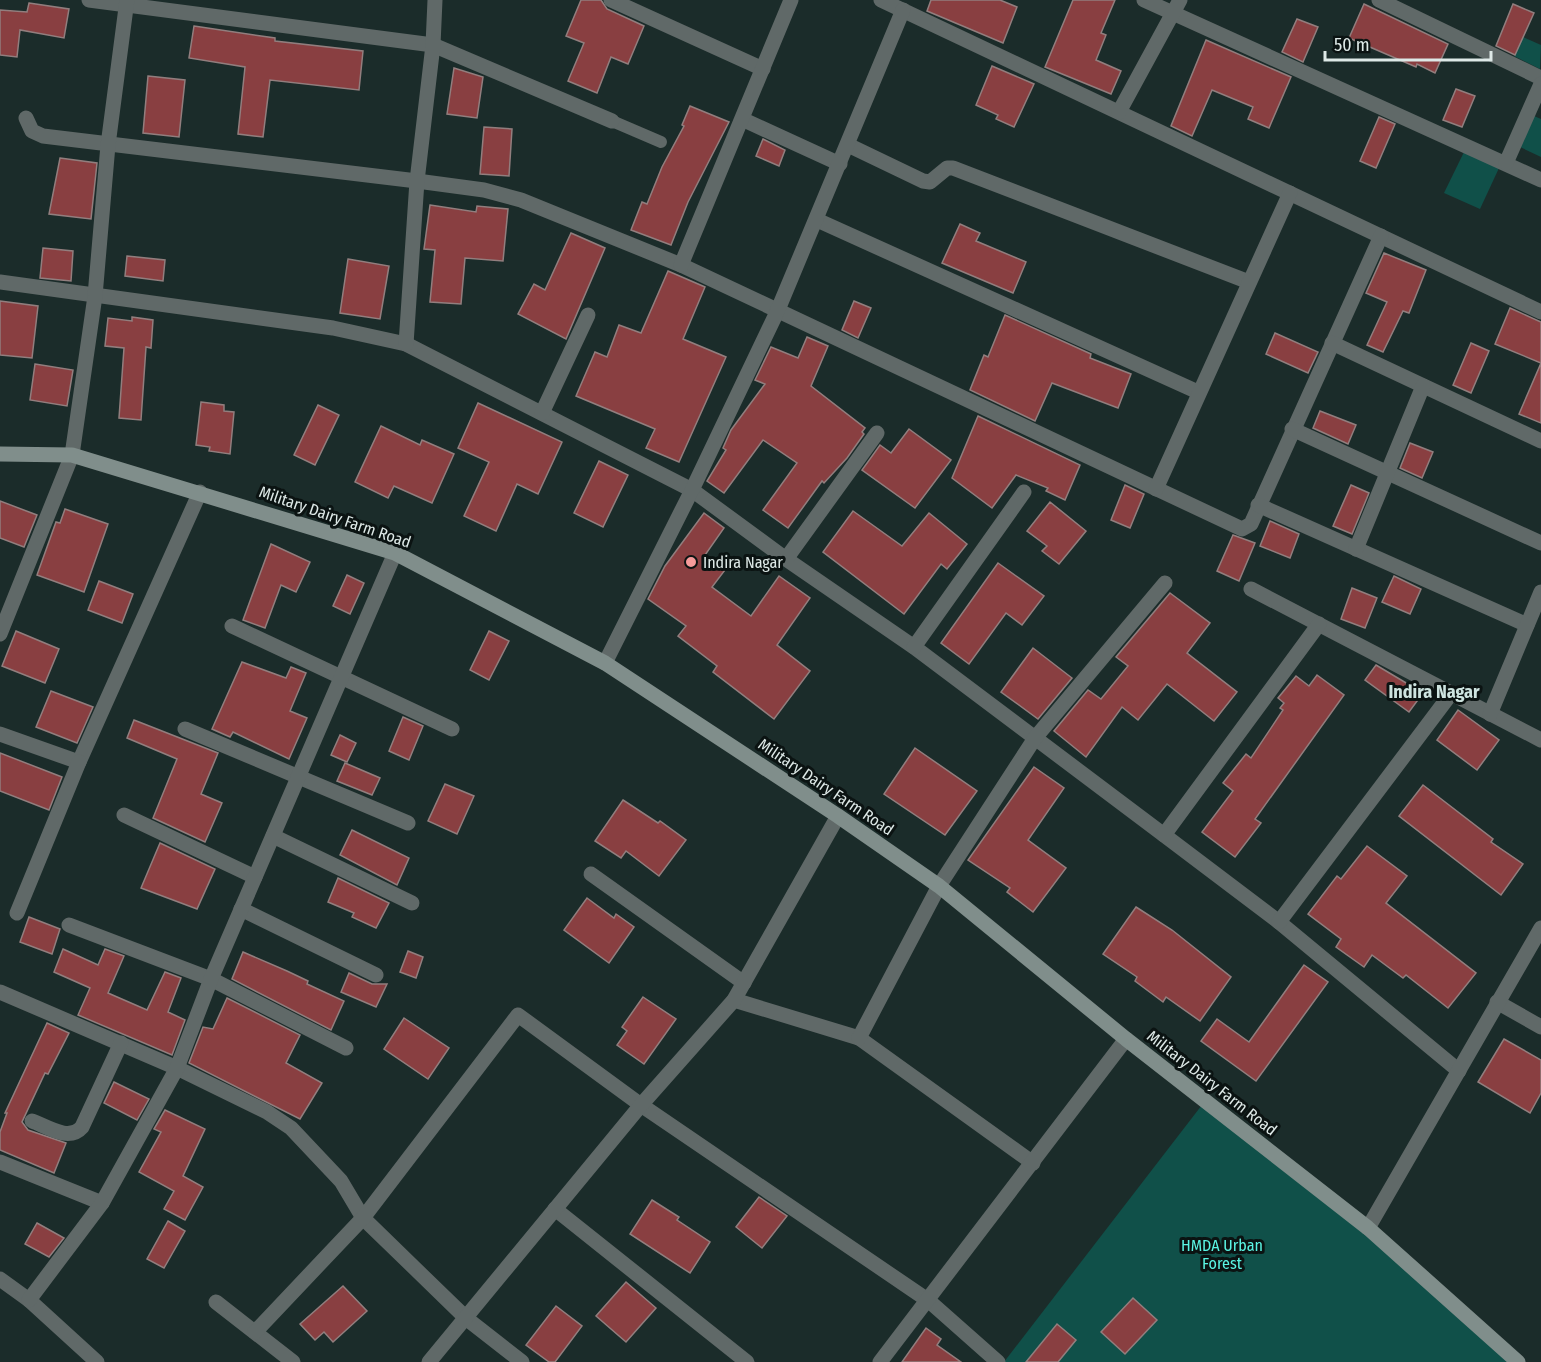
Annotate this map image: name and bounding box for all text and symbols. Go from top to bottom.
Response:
scale bar [1325,24,1492,62]
text: 50 m [1334,34,1370,56]
street label: Military Dairy Farm Road [257,482,413,552]
place label: Indira Nagar [703,553,783,572]
marker: Indira Nagar [684,555,698,569]
district label: Indira Nagar [1388,681,1480,703]
street label: Military Dairy Farm Road [755,735,897,839]
street label: Military Dairy Farm Road [1143,1026,1281,1140]
park label: HMDA Urban Forest [1181,1236,1263,1273]

